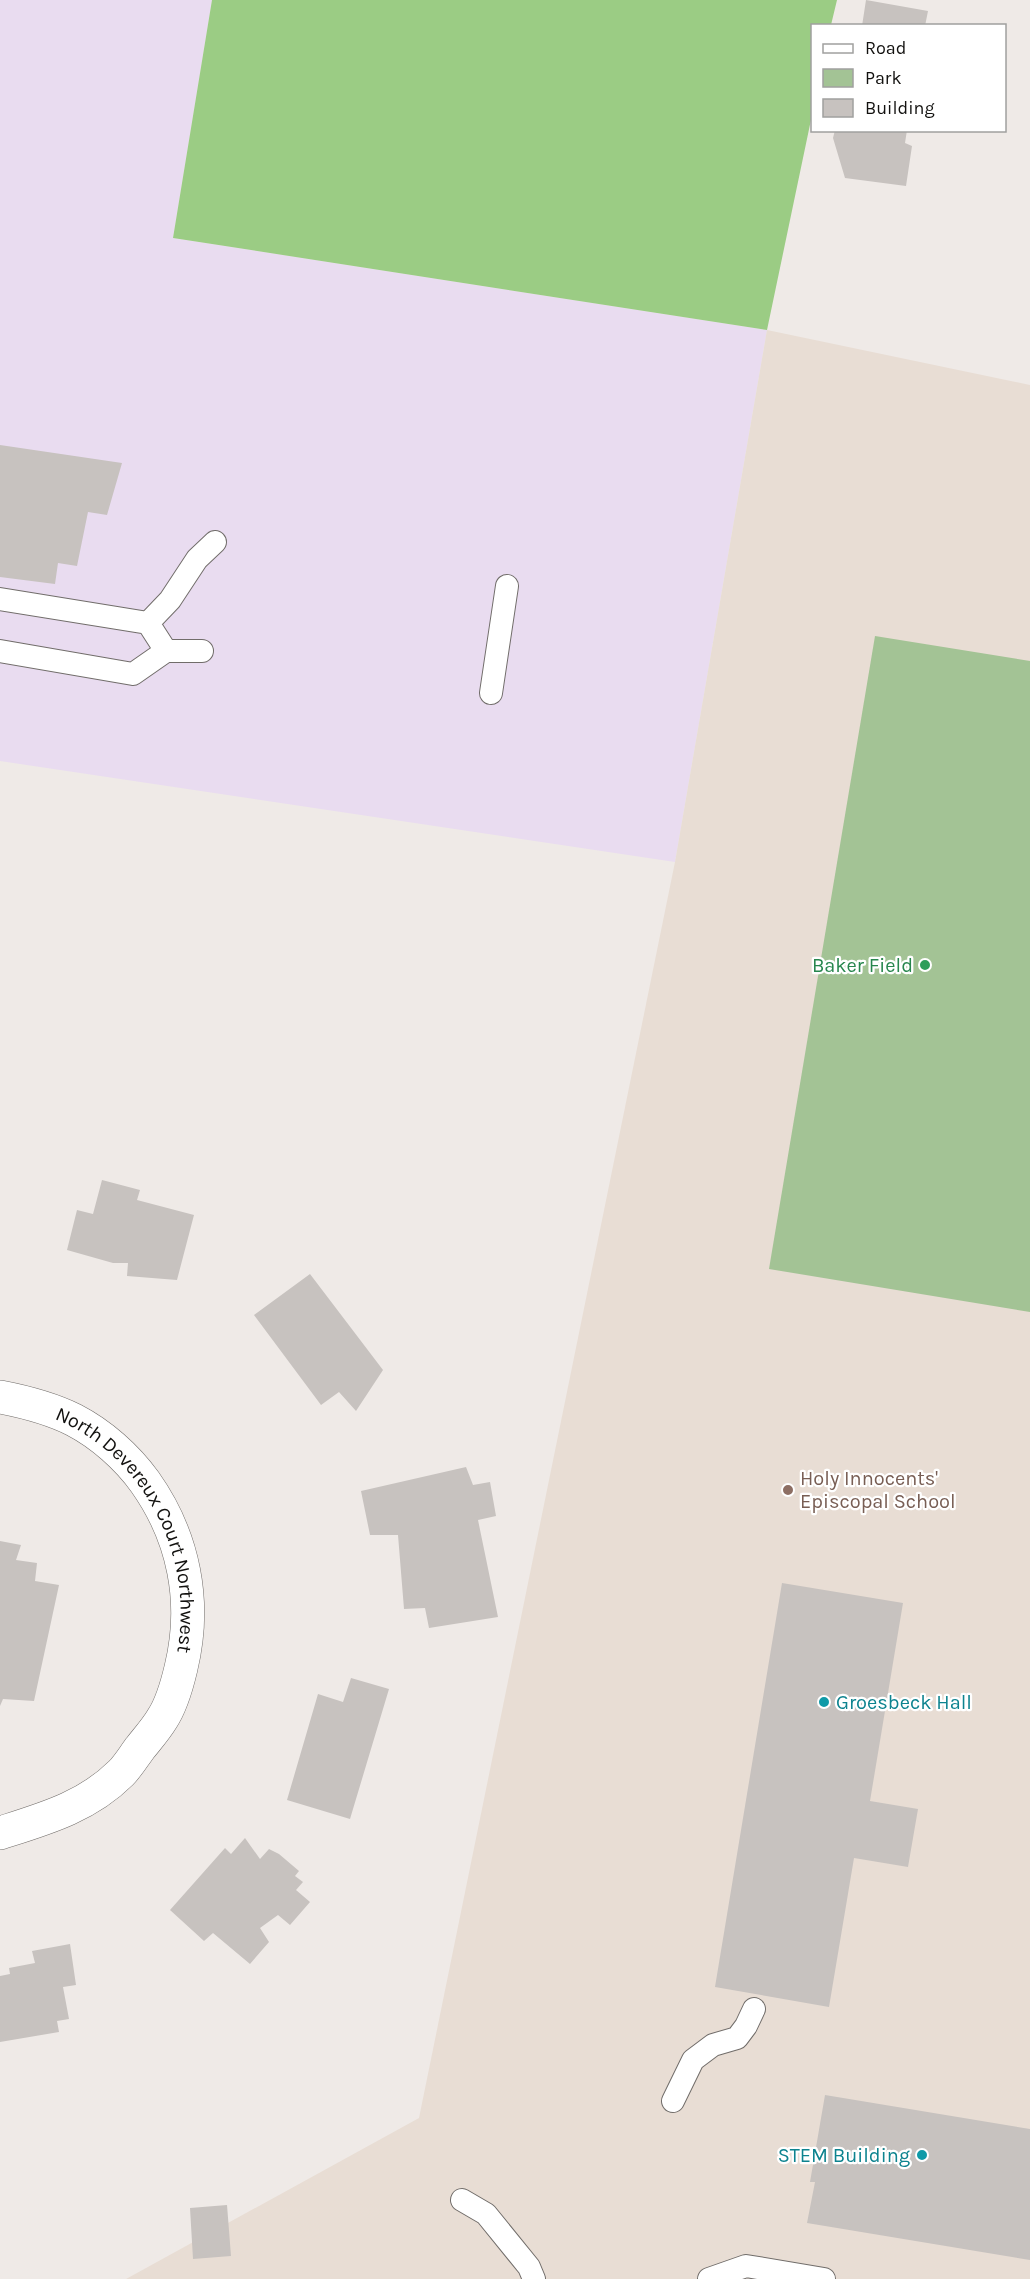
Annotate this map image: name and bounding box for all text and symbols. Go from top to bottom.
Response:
legend [811,24,1006,132]
text: Road [865,37,906,59]
text: Park [865,67,902,89]
text: Building [865,97,935,119]
place label: Baker Field [812,954,913,977]
marker: Baker Field [918,958,932,972]
street label: North Devereux Court Northwest [52,1402,199,1655]
place label: Holy Innocents' Episcopal School [800,1467,956,1513]
marker: Holy Innocents' Episcopal School [781,1483,795,1497]
place label: Groesbeck Hall [836,1691,972,1714]
marker: Groesbeck Hall [817,1695,831,1709]
place label: STEM Building [778,2144,910,2167]
marker: STEM Building [915,2148,929,2162]

